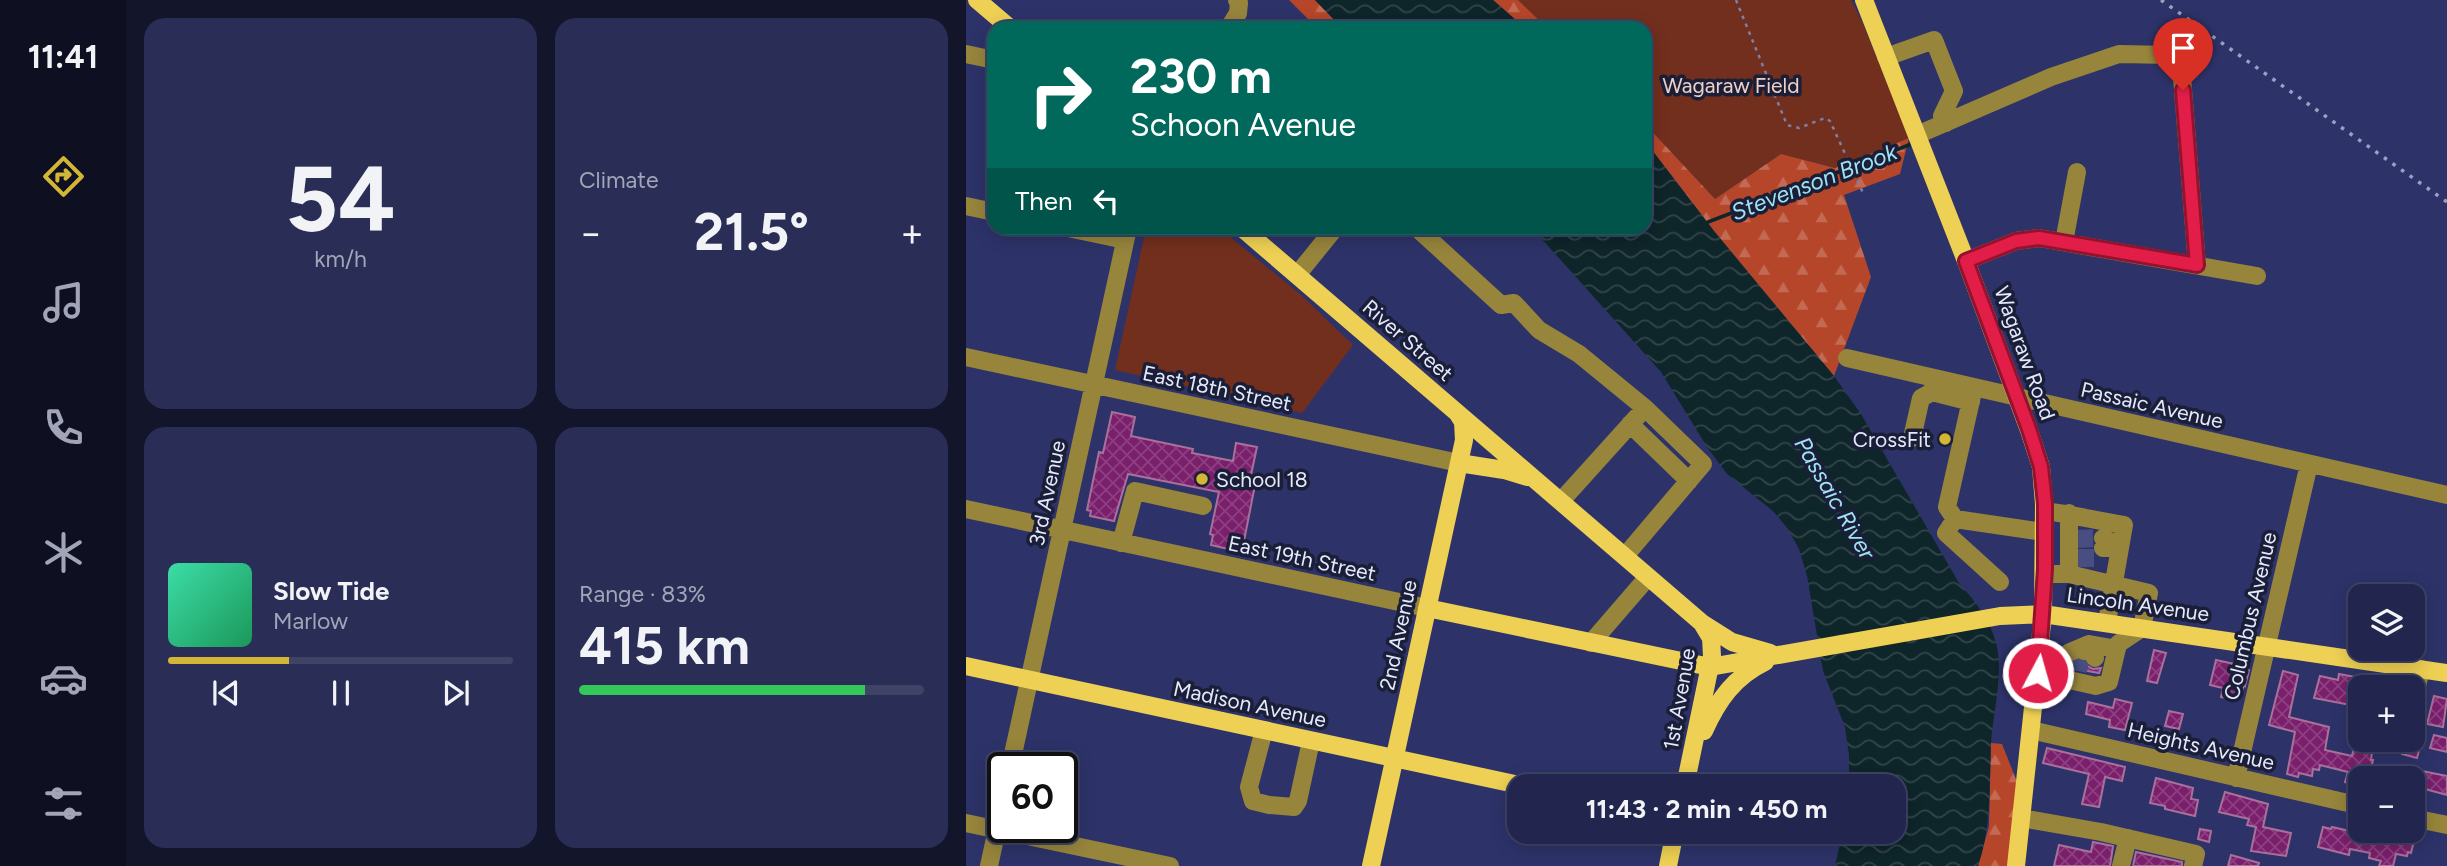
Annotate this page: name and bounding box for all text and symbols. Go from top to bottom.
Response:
pin [2153,18,2213,90]
icon: arrive [2164,29,2202,67]
text: 11:41 [28,38,98,76]
text: 230 m [1130,46,1272,105]
icon: right [1015,49,1106,140]
park label: Wagaraw Field [1662,73,1800,98]
text: Schoon Avenue [1130,106,1356,144]
water label: Stevenson Brook [1727,137,1902,226]
text: 54 [285,145,396,254]
icon: directions [39,152,88,201]
text: Climate [579,166,658,194]
icon: left [1087,182,1125,220]
text: Then [1015,185,1073,217]
text: 21.5° [694,201,809,263]
text: − [579,210,603,256]
text: + [900,210,924,256]
text: km/h [314,245,367,273]
icon: music [39,278,88,327]
street label: Wagaraw Road [1989,283,2061,423]
street label: River Street [1358,294,1458,386]
street label: East 18th Street [1140,360,1294,416]
street label: Passaic Avenue [2078,376,2226,434]
icon: phone [39,403,88,452]
place label: CrossFit [1853,427,1931,452]
marker: CrossFit [1937,431,1953,447]
water label: Passaic River [1789,432,1882,565]
street label: 3rd Avenue [1024,438,1070,548]
place label: School 18 [1216,467,1308,492]
marker: School 18 [1194,471,1210,487]
icon: climate [39,528,88,577]
street label: East 19th Street [1226,530,1378,586]
street label: Columbus Avenue [2219,530,2281,702]
text: Slow Tide [273,575,389,607]
street label: 2nd Avenue [1374,578,1422,692]
text: Range · 83% [579,580,706,608]
street label: Lincoln Avenue [2065,582,2211,626]
map controls [2348,584,2425,843]
button: layers [2348,584,2425,661]
text: Marlow [273,607,348,635]
text: 415 km [579,615,750,677]
position arrow [2001,636,2075,710]
street label: 1st Avenue [1658,646,1700,752]
icon: car [39,654,88,703]
icon: previous [207,674,245,712]
icon: pause [322,674,360,712]
icon: next [437,674,475,712]
button: + [2348,675,2425,752]
street label: Madison Avenue [1171,676,1329,732]
street label: Heights Avenue [2125,717,2277,775]
speed limit sign: 60 [987,752,1078,843]
button: − [2348,766,2425,843]
icon: filters [39,779,88,828]
text: 11:43 · 2 min · 450 m [1586,793,1827,825]

